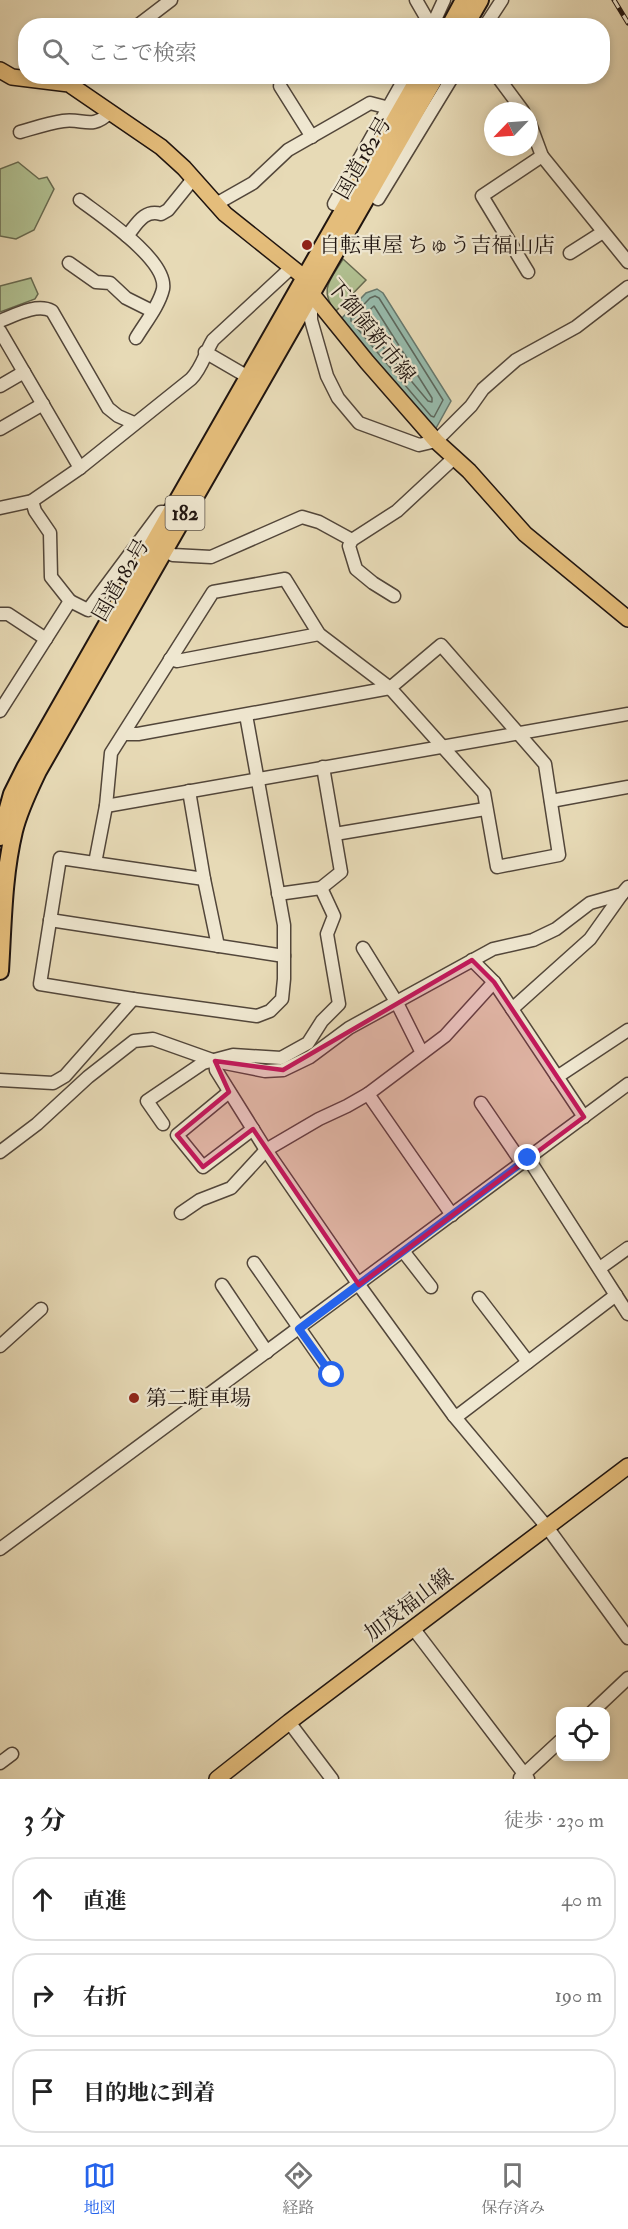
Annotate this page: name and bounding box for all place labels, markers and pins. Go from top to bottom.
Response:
place label: 自転車屋 ちゅう吉福山店 [319,232,554,259]
marker: 自転車屋 ちゅう吉福山店 [300,238,314,252]
place label: 第二駐車場 [146,1385,251,1412]
marker: 第二駐車場 [127,1391,141,1405]

